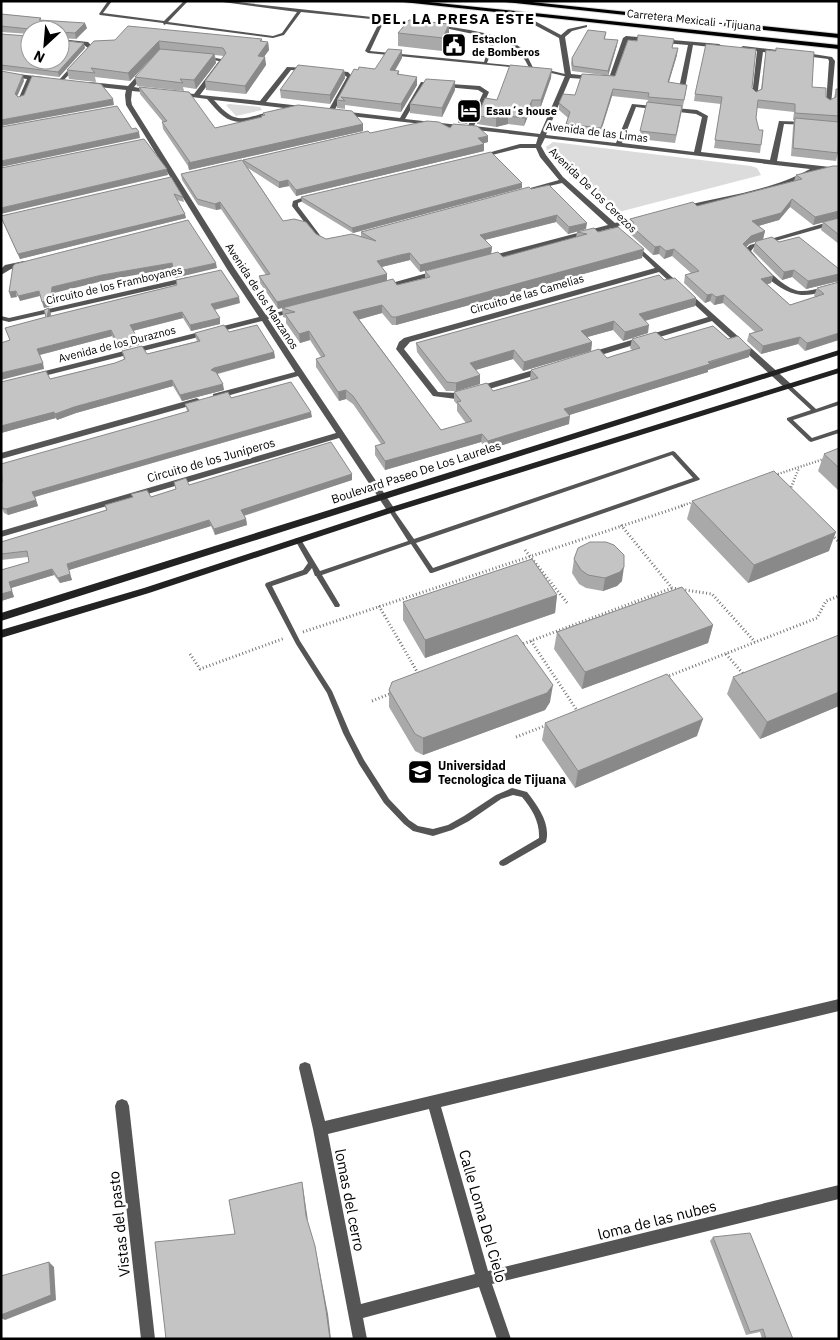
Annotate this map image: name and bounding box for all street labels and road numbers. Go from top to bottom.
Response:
street label: Carretera Mexicali - Tijuana [626,6,762,34]
street label: Avenida de las Limas [545,119,649,145]
street label: Avenida De Los Cerezos [546,144,640,236]
street label: Avenida de los Manzanos [222,240,302,352]
street label: Circuito de los Framboyanes [44,262,184,308]
street label: Circuito de las Camelias [468,271,586,317]
street label: Avenida de los Duraznos [57,323,177,365]
street label: Circuito de los Juníperos [145,434,277,485]
street label: Boulevard Paseo De Los Laureles [329,437,503,507]
street label: lomas del cerro [331,1147,369,1253]
street label: Calle Loma Del Cielo [455,1147,511,1285]
street label: Vistas del pasto [104,1170,134,1278]
street label: loma de las nubes [596,1196,718,1244]

